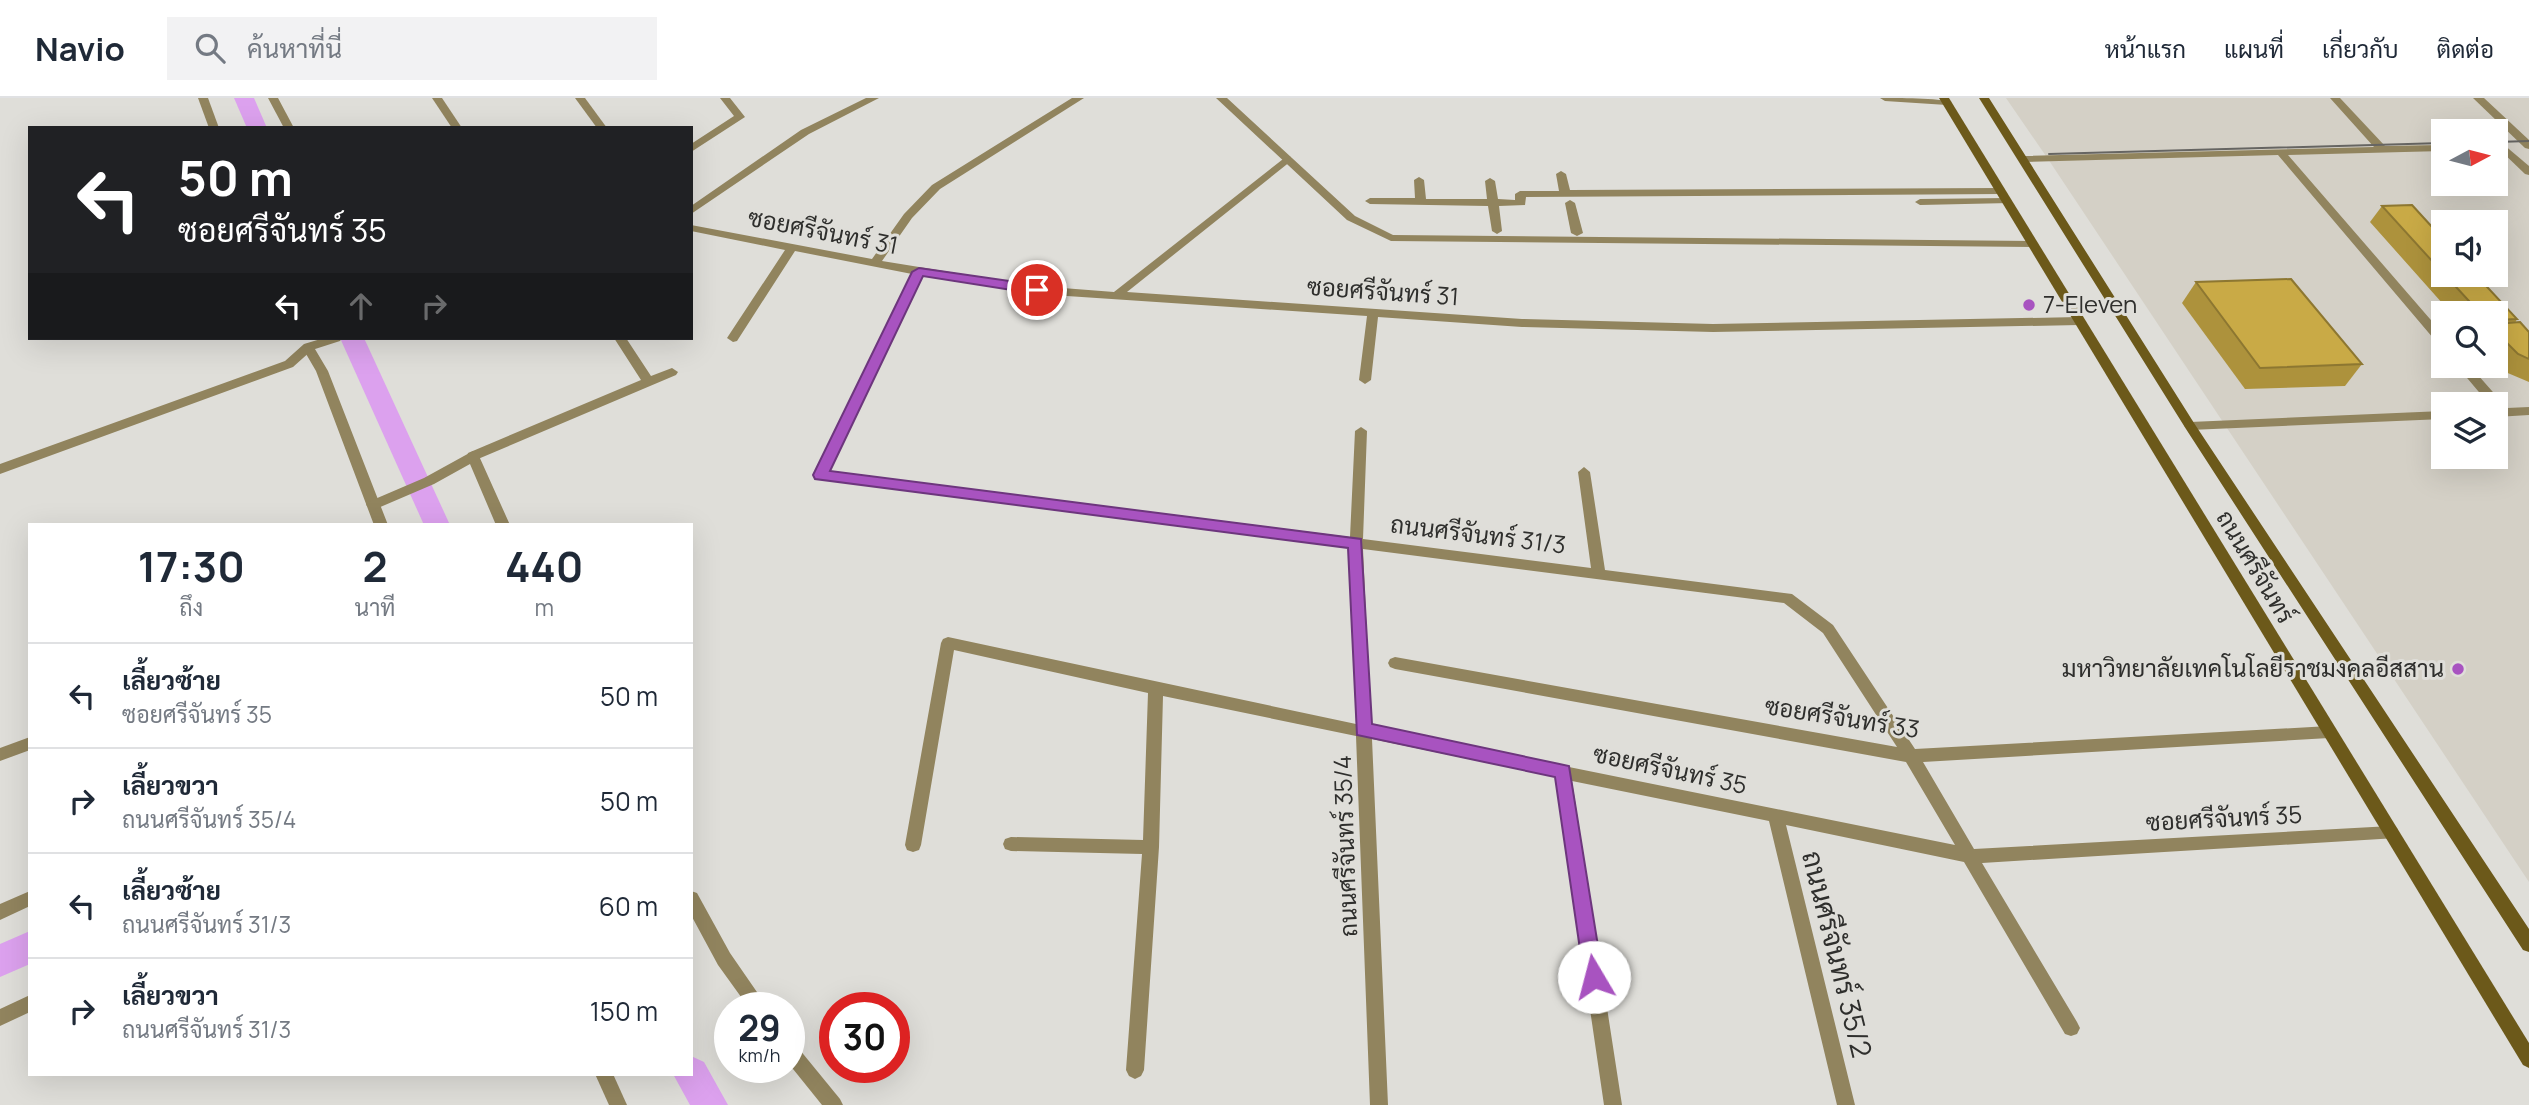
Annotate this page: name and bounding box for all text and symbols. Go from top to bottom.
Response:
search box [167,17,657,80]
text: Navio [35,26,125,71]
icon: search [191,29,229,67]
text: ค้นหาที่นี่ [247,30,342,66]
text: หน้าแรก [2105,32,2186,65]
text: แผนที่ [2224,32,2284,65]
text: เกี่ยวกับ [2322,32,2399,65]
text: ติดต่อ [2437,32,2494,65]
north arrow [2431,119,2508,196]
map controls [2431,119,2508,469]
text: 50 m [178,144,293,211]
icon: left [63,154,154,245]
street label: ซอยศรีจันทร์ 31 [745,200,901,261]
text: ซอยศรีจันทร์ 35 [178,208,387,252]
button: sound [2431,210,2508,287]
pin [1007,260,1067,320]
street label: ซอยศรีจันทร์ 31 [1306,269,1460,312]
icon: arrive [1018,271,1056,309]
icon: left [269,287,307,325]
icon: ahead [342,287,380,325]
icon: right [415,287,453,325]
place label: 7-Eleven [2043,287,2137,320]
marker: 7-Eleven [2021,297,2037,313]
button: search [2431,301,2508,378]
button: layers [2431,392,2508,469]
street label: ถนนศรีจันทร์ [2210,503,2303,629]
street label: ถนนศรีจันทร์ 31/3 [1389,506,1568,561]
text: 17:30 [138,537,245,595]
text: 2 [362,537,388,595]
text: 440 [505,537,583,595]
text: ถึง [179,591,203,623]
text: นาที [355,591,395,623]
text: m [534,591,554,623]
place label: มหาวิทยาลัยเทคโนโลยีราชมงคลอีสสาน [2062,651,2444,684]
marker: มหาวิทยาลัยเทคโนโลยีราชมงคลอีสสาน [2450,661,2466,677]
text: เลี้ยวซ้าย [122,662,221,698]
icon: left [63,677,101,715]
text: 50 m [600,678,658,714]
street label: ซอยศรีจันทร์ 33 [1763,688,1922,745]
text: ซอยศรีจันทร์ 35 [122,698,272,730]
street label: ซอยศรีจันทร์ 35 [1590,736,1750,801]
street label: ถนนศรีจันทร์ 35/4 [1325,755,1364,938]
text: เลี้ยวขวา [122,767,219,803]
icon: right [63,782,101,820]
text: 50 m [600,783,658,819]
street label: ซอยศรีจันทร์ 35 [2145,797,2303,838]
text: ถนนศรีจันทร์ 35/4 [122,803,296,835]
street label: ถนนศรีจันทร์ 35/2 [1794,846,1882,1061]
text: เลี้ยวซ้าย [122,872,221,908]
icon: left [63,887,101,925]
text: 60 m [599,888,658,924]
text: ถนนศรีจันทร์ 31/3 [122,908,291,940]
position arrow [1557,940,1631,1014]
text: เลี้ยวขวา [122,977,219,1013]
icon: right [63,992,101,1030]
speed limit sign: 30 [819,992,910,1083]
text: 150 m [590,993,658,1029]
text: 29 [738,1004,781,1052]
text: ถนนศรีจันทร์ 31/3 [122,1013,291,1045]
text: km/h [739,1043,780,1067]

